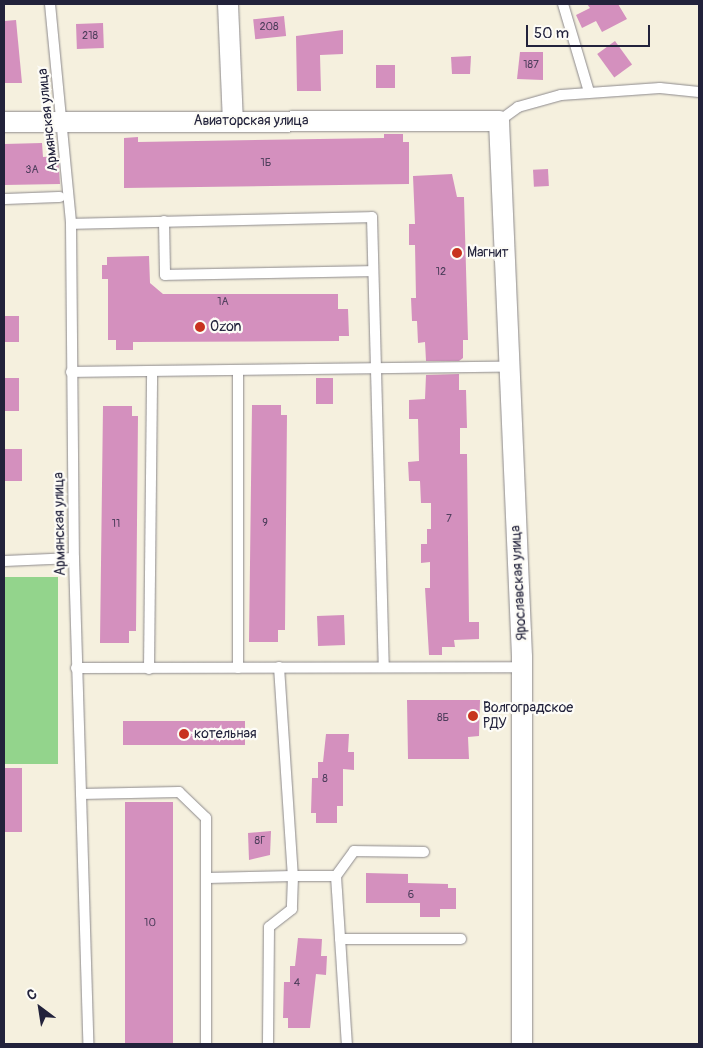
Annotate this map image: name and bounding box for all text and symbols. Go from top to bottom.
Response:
scale bar [528,15,652,47]
house number: 208 [259,20,279,34]
text: 50 m [534,24,569,43]
house number: 218 [82,29,98,43]
house number: 187 [523,58,539,72]
street label: Армянская улица [34,68,62,172]
street label: Авиаторская улица [193,113,309,129]
house number: 1Б [261,156,271,170]
house number: 3А [25,163,39,177]
place label: Магнит [467,245,509,261]
marker: Магнит [451,247,463,259]
house number: 12 [436,265,446,279]
house number: 1А [217,295,229,309]
place label: Ozon [210,319,241,335]
marker: Ozon [194,321,206,333]
street label: Армянская улица [51,472,69,576]
house number: 7 [446,512,452,526]
house number: 9 [262,516,268,530]
house number: 11 [112,517,120,531]
street label: Ярославская улица [508,525,530,641]
place label: Волгоградское РДУ [483,700,573,732]
marker: Волгоградское РДУ [467,710,479,722]
house number: 8Б [437,711,449,725]
place label: котельная [194,726,257,742]
marker: котельная [178,728,190,740]
house number: 8 [322,772,328,786]
house number: 8Г [255,834,265,848]
house number: 6 [408,888,414,902]
house number: 10 [144,916,156,930]
house number: 4 [294,976,300,990]
north arrow [15,983,65,1033]
text: С [24,985,40,1004]

